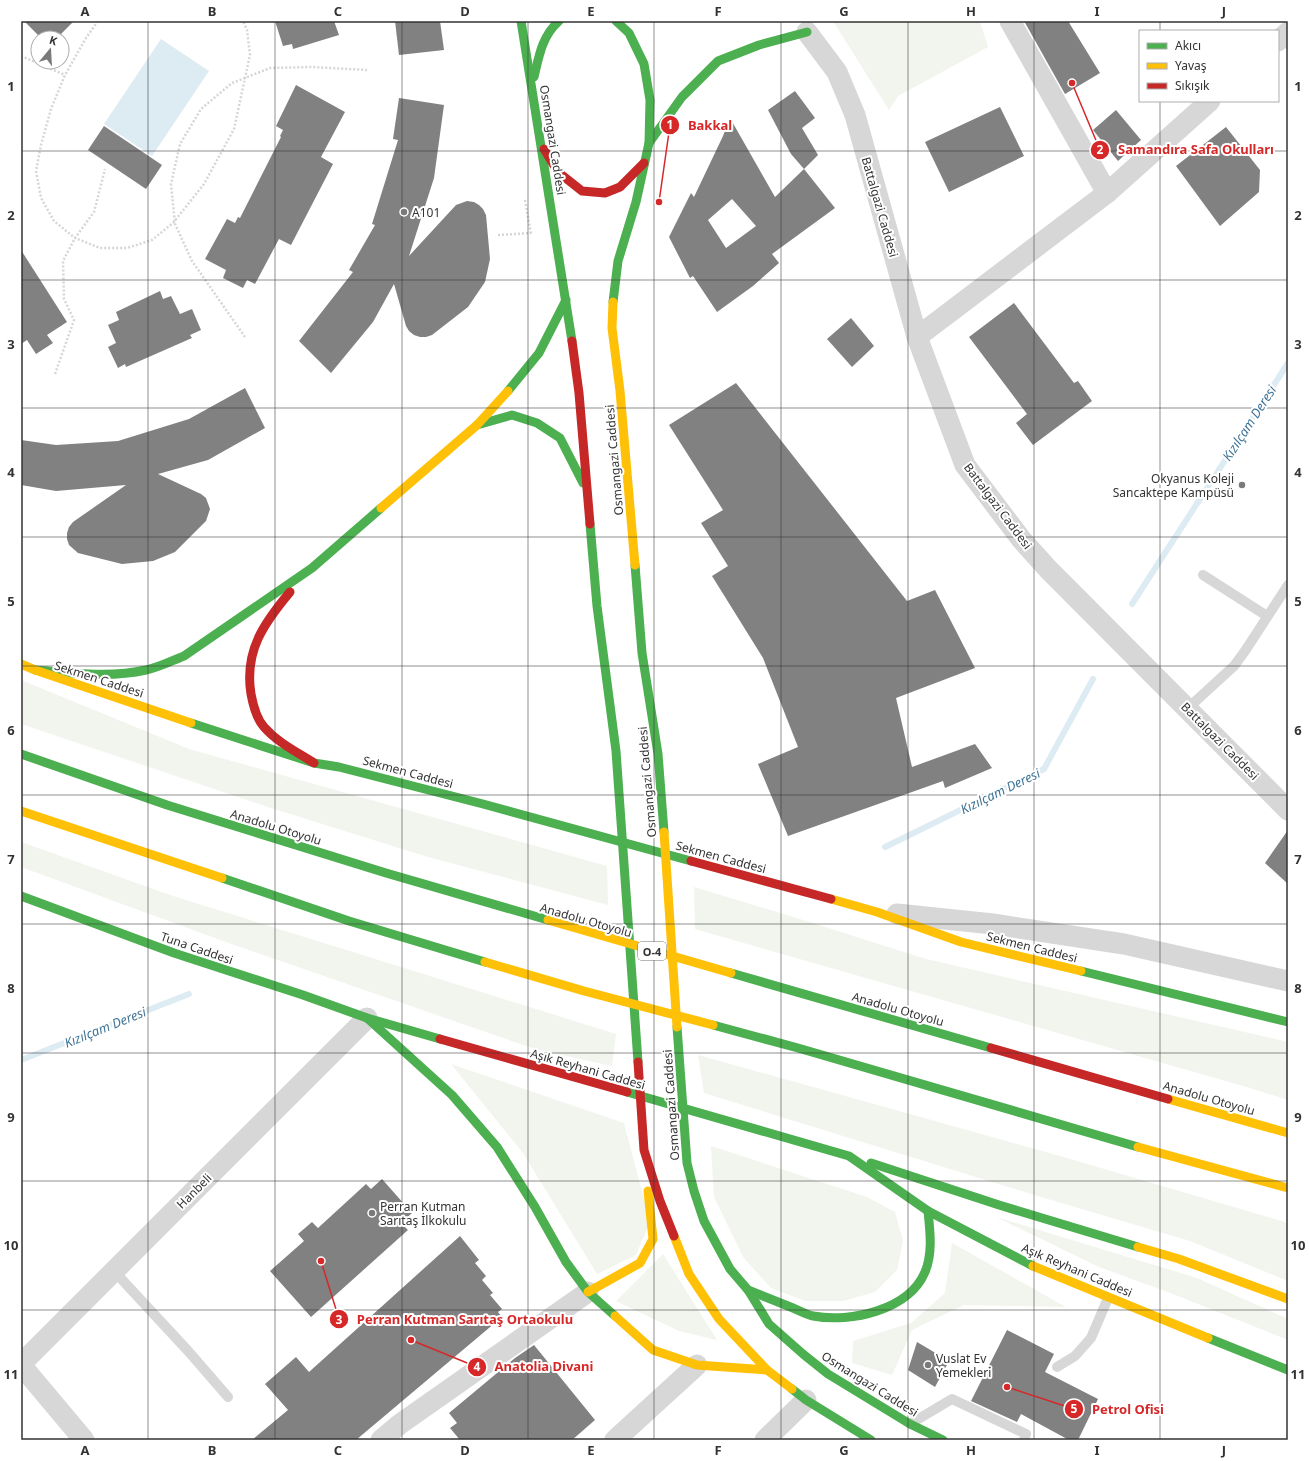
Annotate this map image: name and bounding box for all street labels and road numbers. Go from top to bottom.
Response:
street label: Osmangazi Caddesi [536,84,570,196]
street label: Battalgazi Caddesi [858,155,902,259]
street label: Osmangazi Caddesi [601,404,627,516]
street label: Battalgazi Caddesi [960,459,1036,553]
street label: Sekmen Caddesi [52,657,146,701]
street label: Battalgazi Caddesi [1177,698,1263,784]
street label: Osmangazi Caddesi [634,726,660,838]
street label: Sekmen Caddesi [361,752,455,792]
street label: Anadolu Otoyolu [228,805,324,849]
street label: Sekmen Caddesi [674,837,768,877]
street label: Anadolu Otoyolu [538,899,634,941]
street label: Tuna Caddesi [159,928,235,968]
street label: Sekmen Caddesi [985,928,1079,966]
road number: O-4 [638,942,666,960]
street label: Anadolu Otoyolu [850,988,946,1030]
street label: Aşık Reyhani Caddesi [529,1044,647,1094]
street label: Osmangazi Caddesi [659,1049,683,1161]
street label: Anadolu Otoyolu [1161,1077,1257,1119]
street label: Hanbeli [173,1170,215,1212]
street label: Aşık Reyhani Caddesi [1019,1239,1135,1301]
street label: Osmangazi Caddesi [818,1347,922,1421]

